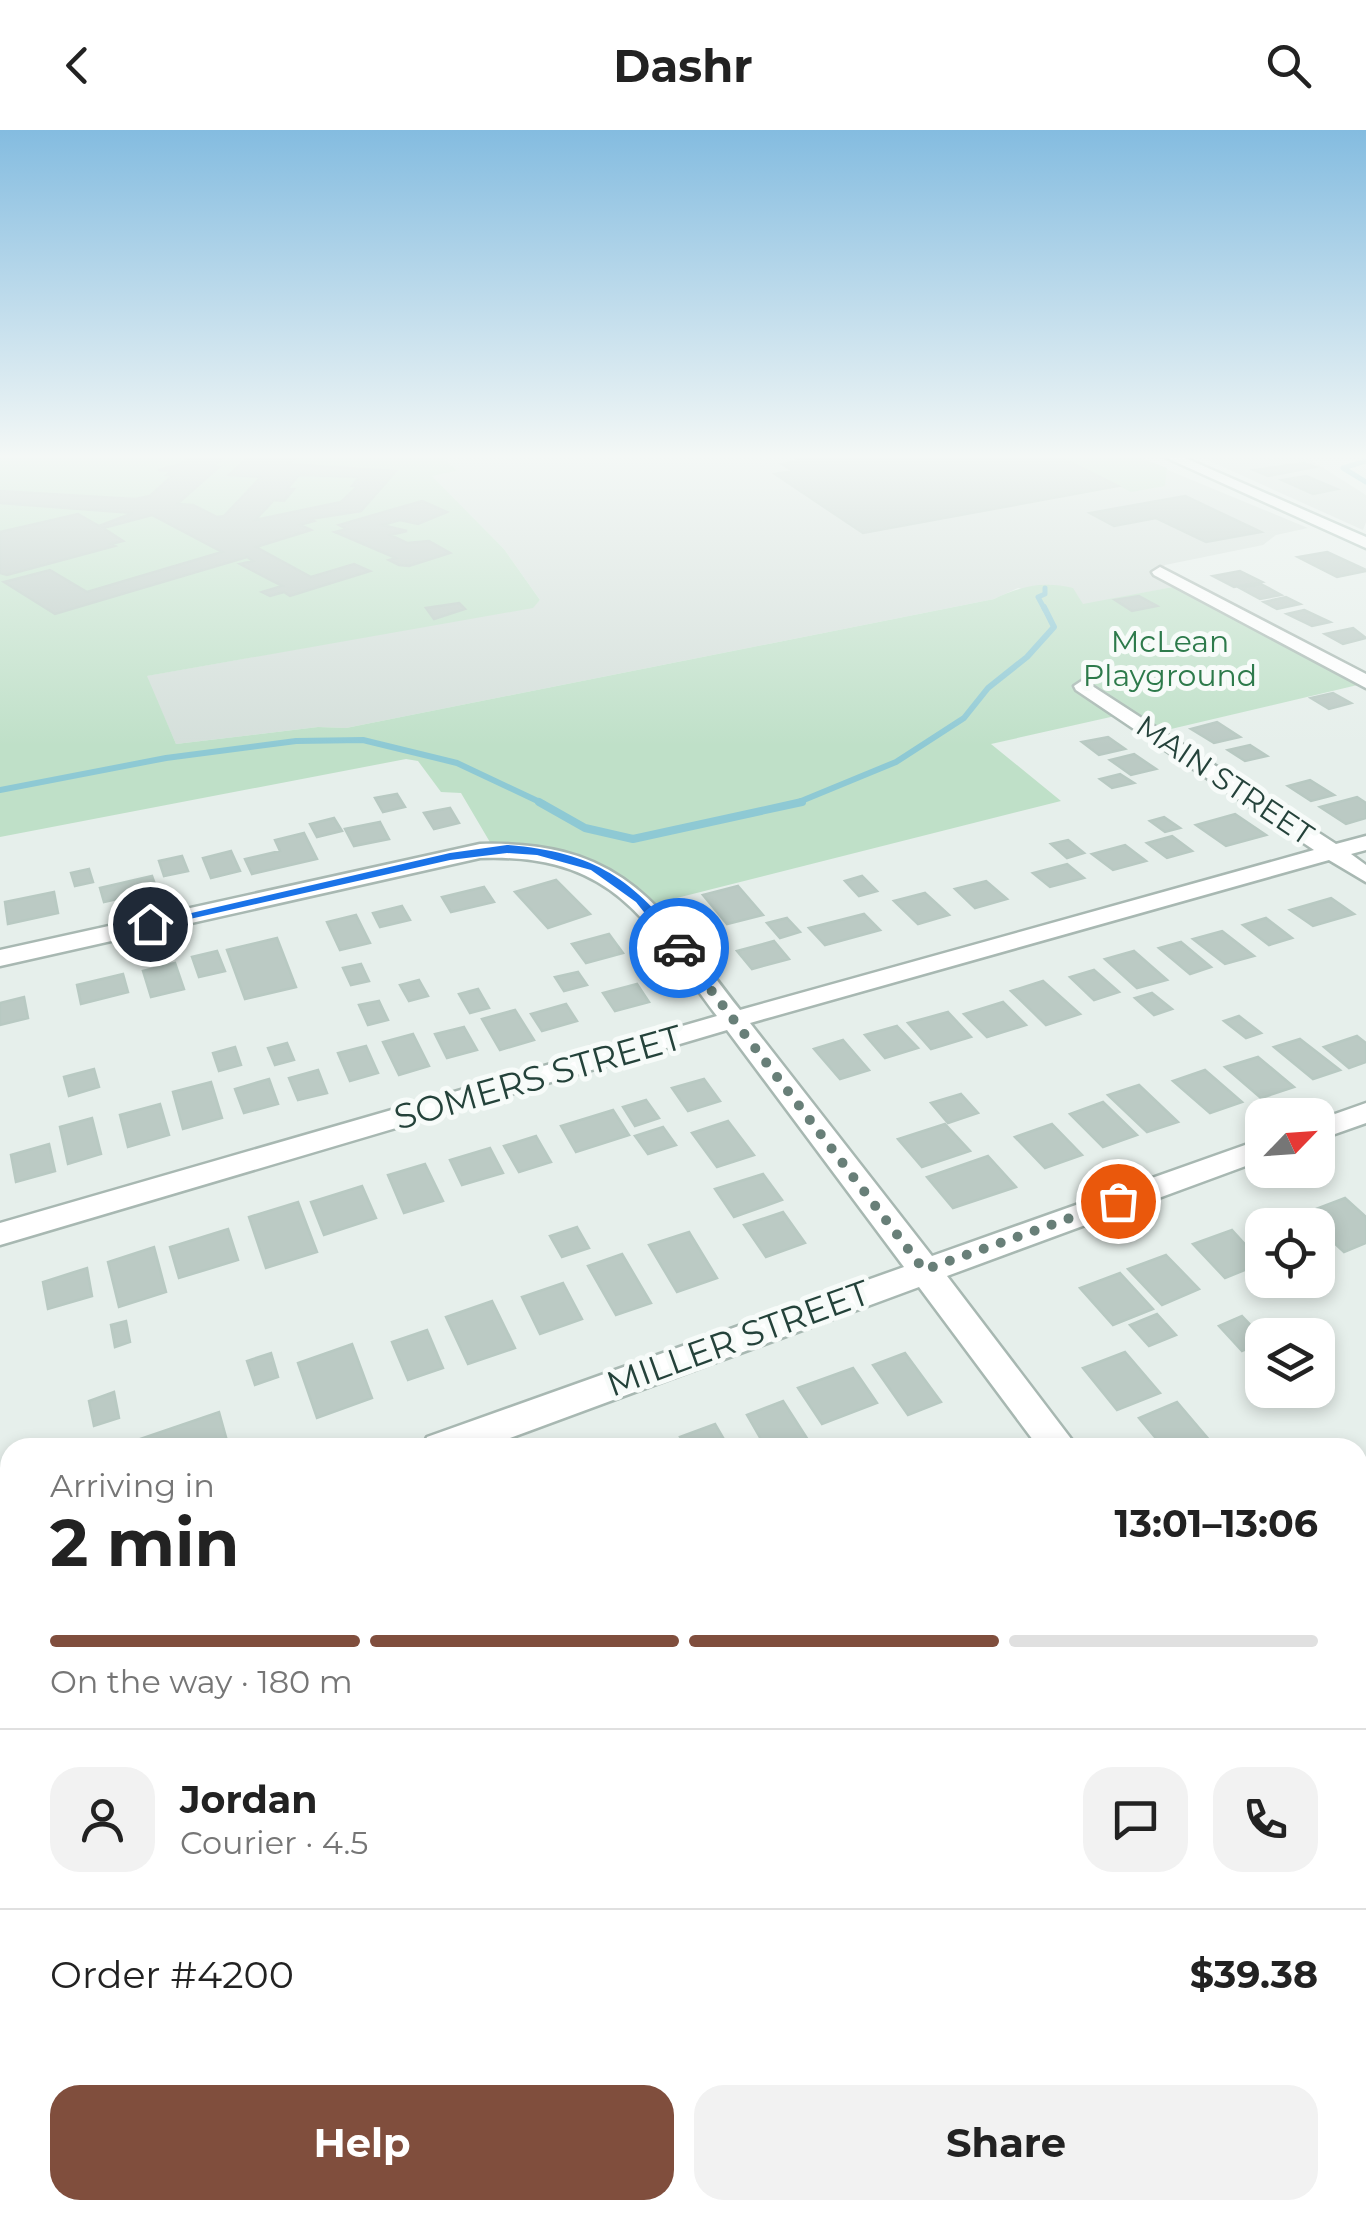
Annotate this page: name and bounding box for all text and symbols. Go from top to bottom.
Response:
icon: back [50,38,105,93]
text: Dashr [613,38,753,93]
icon: search [1261,38,1316,93]
park label: McLean Playground [1083,623,1257,694]
street label: MAIN STREET [1129,707,1321,853]
pin [108,882,193,967]
icon: home [123,897,178,952]
courier [629,898,729,998]
icon: car [652,921,707,976]
street label: SOMERS STREET [389,1015,687,1139]
north arrow [1245,1098,1335,1188]
map controls [1245,1098,1335,1408]
pin [1076,1159,1161,1244]
icon: bag [1091,1174,1146,1229]
button: locate [1245,1208,1335,1298]
street label: MILLER STREET [601,1270,875,1406]
button: layers [1245,1318,1335,1408]
text: Arriving in [50,1466,215,1505]
text: 13:01–13:06 [1115,1500,1318,1547]
text: 2 min [50,1503,239,1582]
text: On the way · 180 m [50,1662,353,1701]
button: person [50,1767,155,1872]
button: chat [1083,1767,1188,1872]
button: phone [1213,1767,1318,1872]
text: Jordan [180,1776,318,1823]
text: Courier · 4.5 [180,1823,368,1862]
text: Order #4200 [50,1951,294,1998]
text: $39.38 [1190,1951,1318,1998]
button: Help [50,2085,674,2200]
button: Share [694,2085,1318,2200]

